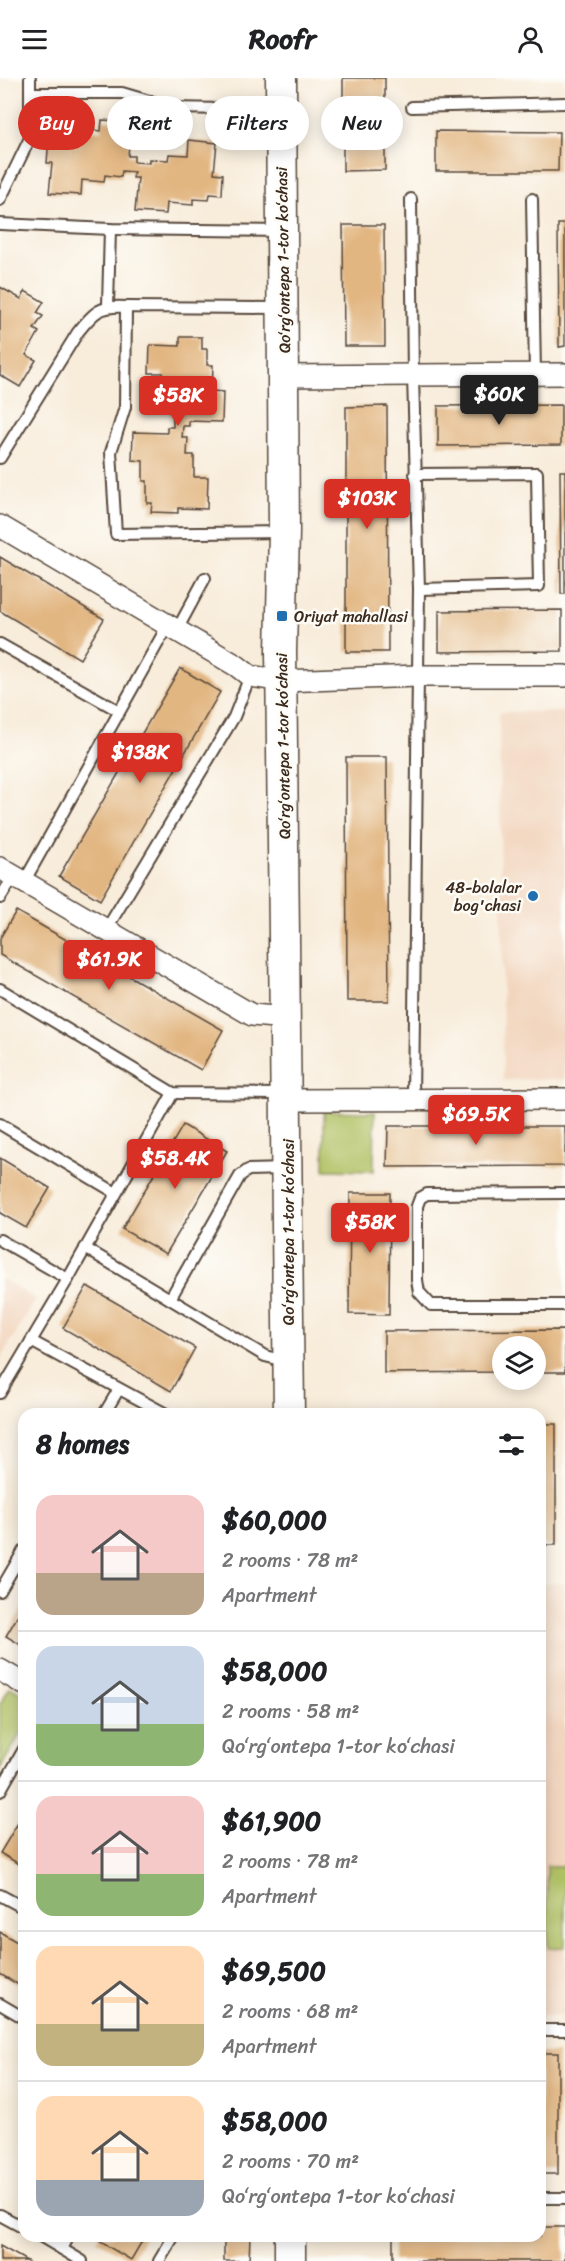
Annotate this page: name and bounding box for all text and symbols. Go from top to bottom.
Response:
text: Roofr [249,15,316,63]
icon: menu [18,23,51,56]
icon: person [514,23,547,56]
chip: Buy [18,96,95,150]
chip: Rent [107,96,193,150]
chip: Filters [205,96,309,150]
chip: New [321,96,403,150]
street label: Qoʻrgʻontepa 1-tor koʻchasi [267,166,299,353]
pin: $60K [463,375,535,426]
pin: $58K [142,376,214,427]
text: $60K [474,377,524,412]
text: $58K [153,378,203,413]
pin: $103K [325,479,409,530]
text: $103K [338,481,396,516]
place label: Oriyat mahallasi [294,602,409,631]
marker: Oriyat mahallasi [275,609,289,623]
street label: Qoʻrgʻontepa 1-tor koʻchasi [267,652,299,839]
pin: $138K [98,733,182,784]
text: $138K [111,735,169,770]
place label: 48-bolalar bog'chasi [445,873,522,920]
marker: 48-bolalar bog'chasi [526,889,540,903]
pin: $61.9K [60,940,158,991]
text: $61.9K [77,942,141,977]
pin: $69.5K [427,1095,525,1146]
text: $69.5K [442,1097,510,1132]
street label: Qoʻrgʻontepa 1-tor koʻchasi [274,1138,303,1325]
pin: $58.4K [126,1139,224,1190]
text: $58.4K [141,1141,209,1176]
pin: $58K [334,1203,406,1254]
text: $58K [345,1205,395,1240]
map controls [492,1336,546,1390]
button: layers [492,1336,546,1390]
text: 8 homes [36,1421,129,1467]
icon: filters [495,1428,528,1461]
text: $60,000 [222,1497,327,1543]
icon: home [84,1519,156,1591]
text: 2 rooms · 78 m² [222,1543,358,1578]
text: Apartment [222,1578,316,1613]
text: $58,000 [222,1648,327,1694]
icon: home [84,1670,156,1742]
text: 2 rooms · 58 m² [222,1694,359,1729]
text: Qoʻrgʻontepa 1-tor koʻchasi [222,1729,455,1764]
text: $61,900 [222,1798,321,1844]
icon: home [84,1820,156,1892]
text: 2 rooms · 78 m² [222,1844,358,1879]
text: Apartment [222,1879,316,1914]
text: $69,500 [222,1948,326,1994]
icon: home [84,1970,156,2042]
text: 2 rooms · 68 m² [222,1994,358,2029]
text: Apartment [222,2029,316,2064]
text: $58,000 [222,2098,327,2144]
icon: home [84,2120,156,2192]
text: 2 rooms · 70 m² [222,2144,359,2179]
text: Qoʻrgʻontepa 1-tor koʻchasi [222,2179,455,2214]

